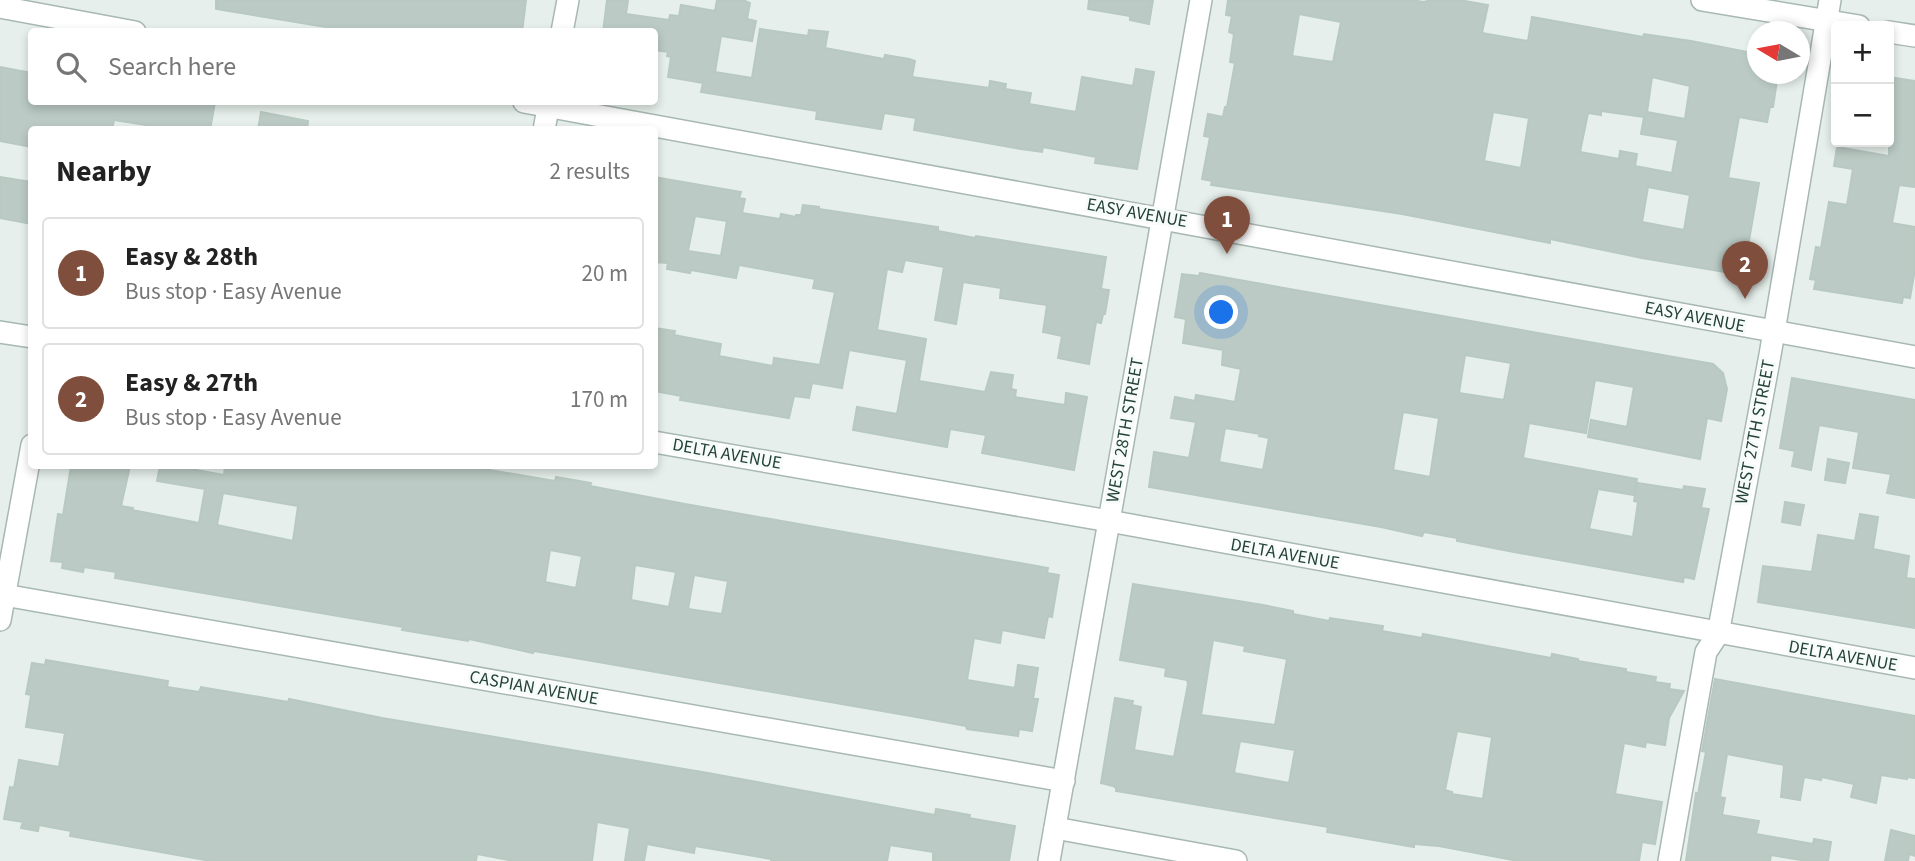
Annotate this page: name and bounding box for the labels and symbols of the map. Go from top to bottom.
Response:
north arrow [1747,21,1810,84]
street label: EASY AVENUE [1085,192,1189,234]
pin: 1 [1204,196,1250,254]
pin: 2 [1722,241,1768,299]
your location [1204,295,1238,329]
street label: EASY AVENUE [1643,295,1747,339]
street label: WEST 28TH STREET [1100,355,1150,504]
street label: WEST 27TH STREET [1729,357,1781,506]
street label: DELTA AVENUE [670,432,784,476]
street label: DELTA AVENUE [1228,532,1342,576]
street label: DELTA AVENUE [1786,634,1900,678]
street label: CASPIAN AVENUE [468,664,600,712]

